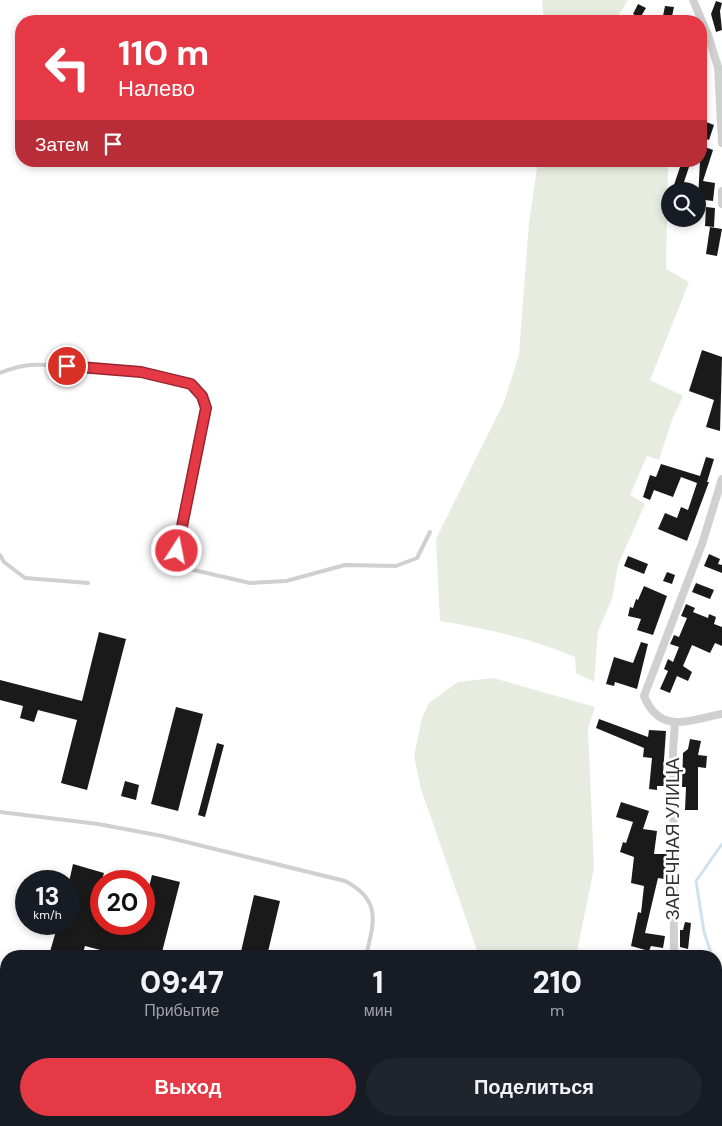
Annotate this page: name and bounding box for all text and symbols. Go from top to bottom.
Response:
text: 110 m [118,30,209,76]
icon: left [35,35,100,100]
text: Налево [118,74,195,103]
icon: arrive [99,130,127,158]
text: Затем [35,132,89,157]
map controls [661,182,706,227]
button: search [661,182,706,227]
pin [46,345,88,387]
icon: arrive [53,352,81,380]
position arrow [150,524,202,576]
street label: ЗАРЕЧНАЯ УЛИЦА [661,758,685,920]
speed limit sign: 20 [90,870,155,935]
text: 13 [35,880,60,913]
text: km/h [33,907,62,923]
text: 09:47 [140,963,224,1002]
text: 1 [373,963,384,1002]
text: 210 [532,963,582,1002]
text: Прибытие [144,1000,219,1021]
text: мин [364,1000,392,1021]
text: m [550,1000,564,1021]
button: Выход [20,1058,356,1116]
button: Поделиться [366,1058,702,1116]

